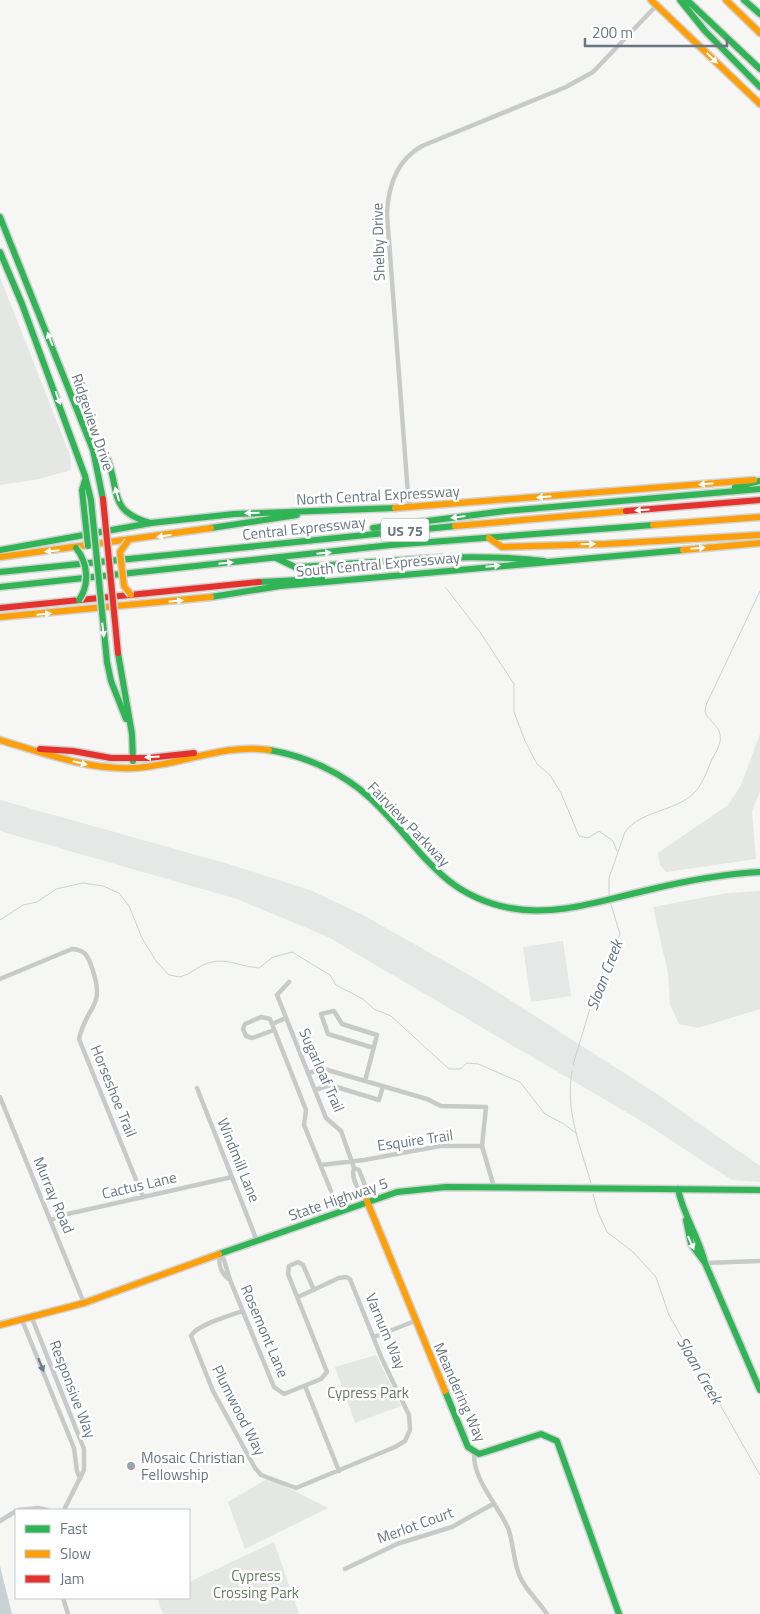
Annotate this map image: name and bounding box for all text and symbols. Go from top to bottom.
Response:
scale bar [585,15,728,47]
text: 200 m [592,21,633,44]
one-way arrow [706,52,718,64]
street label: Shelby Drive [365,202,391,282]
one-way arrow [46,332,54,346]
street label: Ridgeview Drive [66,370,120,474]
one-way arrow [55,391,62,406]
street label: North Central Expressway [296,479,460,511]
one-way arrow [698,480,714,488]
one-way arrow [112,487,120,502]
one-way arrow [536,493,552,501]
one-way arrow [633,506,649,514]
street label: Central Expressway [241,510,367,546]
one-way arrow [244,510,260,518]
one-way arrow [450,513,466,521]
road number: US 75 [381,518,429,542]
one-way arrow [155,532,171,540]
one-way arrow [580,540,596,548]
one-way arrow [690,544,706,552]
street label: South Central Expressway [295,545,461,583]
one-way arrow [44,547,60,555]
one-way arrow [317,549,333,557]
one-way arrow [218,559,234,567]
one-way arrow [486,561,502,569]
one-way arrow [168,597,184,605]
one-way arrow [36,609,52,617]
one-way arrow [100,622,108,638]
one-way arrow [144,754,160,762]
one-way arrow [73,759,88,767]
street label: Fairview Parkway [362,776,456,872]
water label: Sloan Creek [580,935,629,1014]
street label: Sugarloaf Trail [293,1024,351,1116]
street label: Horseshoe Trail [85,1041,143,1141]
street label: Windmill Lane [212,1114,266,1206]
street label: Esquire Trail [376,1123,454,1157]
street label: Murray Road [28,1153,80,1237]
street label: Cactus Lane [99,1165,179,1205]
street label: State Highway 5 [285,1171,391,1227]
one-way arrow [688,1236,696,1250]
street label: Rosemont Lane [235,1281,295,1381]
street label: Varnum Way [360,1289,412,1373]
water label: Sloan Creek [671,1332,730,1410]
street label: Responsive Way [44,1337,102,1441]
street label: Meandering Way [428,1339,492,1445]
one-way arrow [37,1358,45,1372]
street label: Plumwood Way [206,1361,272,1459]
park label: Cypress Park [327,1381,409,1404]
place label: Mosaic Christian Fellowship [141,1446,245,1486]
marker: Mosaic Christian Fellowship [125,1460,137,1472]
street label: Merlot Court [374,1500,457,1549]
legend [15,1509,190,1599]
text: Fast [60,1517,88,1540]
text: Slow [60,1542,91,1565]
park label: Cypress Crossing Park [213,1564,299,1604]
text: Jam [60,1567,84,1590]

